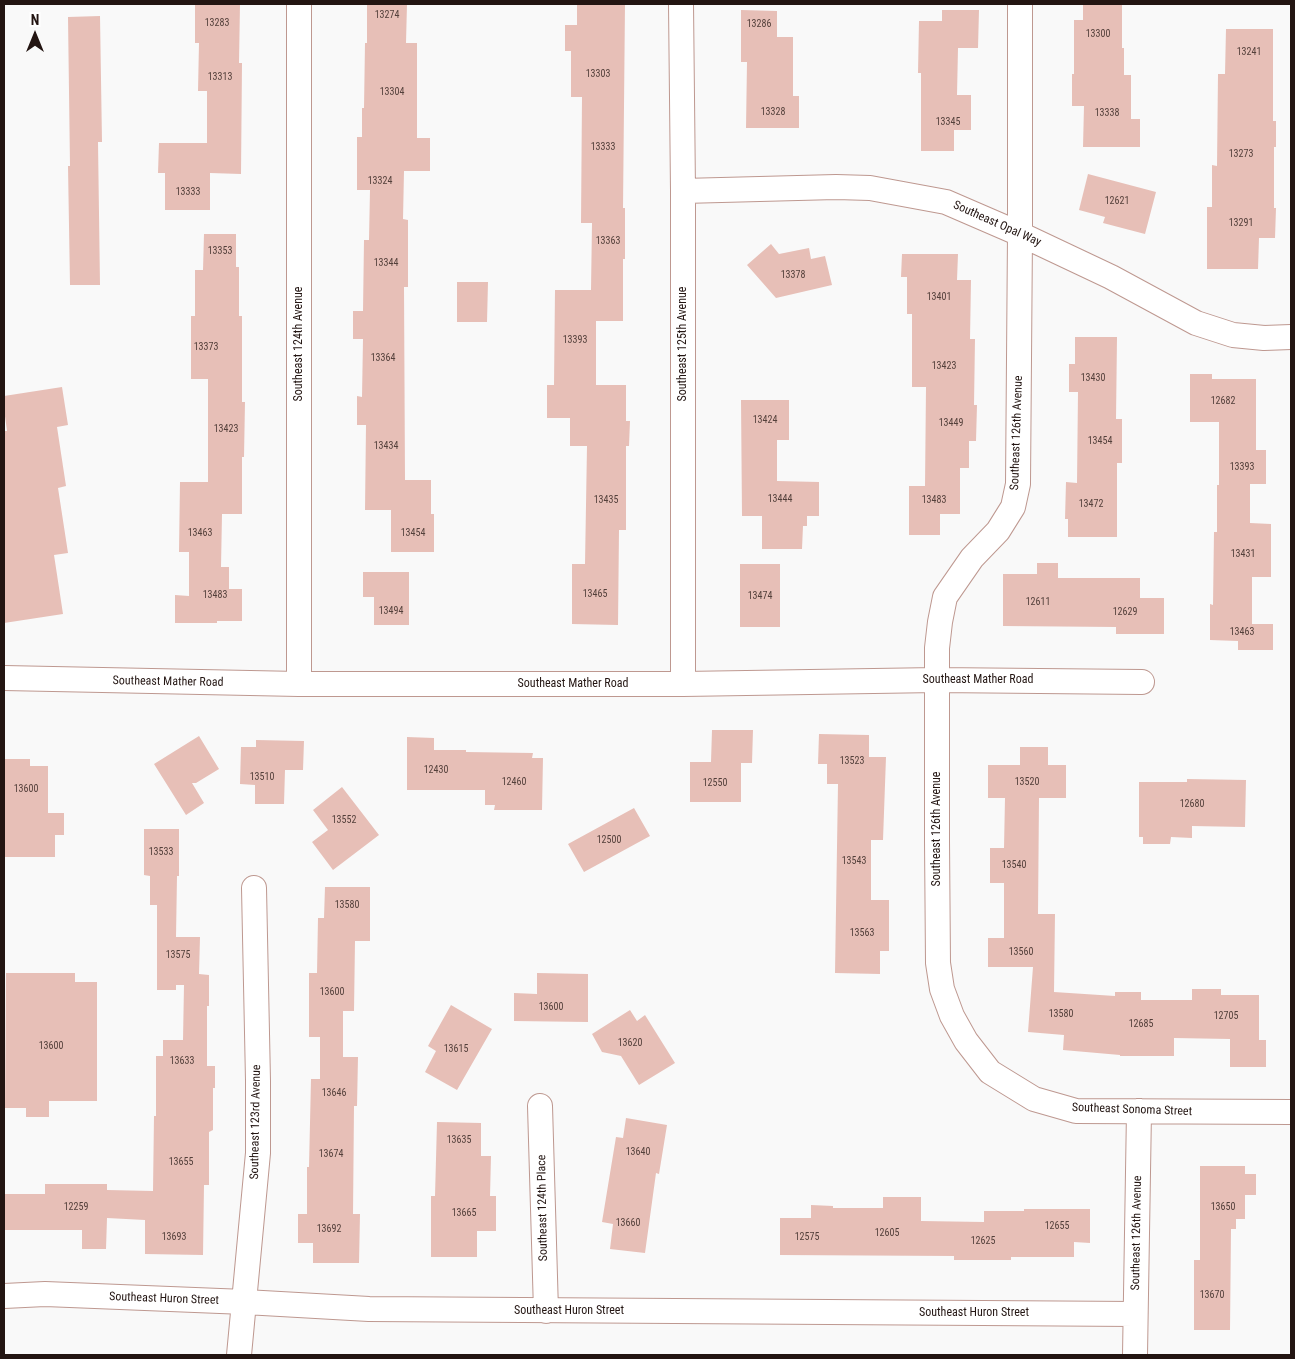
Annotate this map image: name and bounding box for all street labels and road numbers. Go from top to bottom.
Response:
street label: Southeast Opal Way [951,198,1043,250]
street label: Southeast 124th Avenue [292,287,306,401]
street label: Southeast 125th Avenue [676,287,690,401]
street label: Southeast 126th Avenue [1008,375,1026,491]
street label: Southeast Mather Road [923,673,1033,687]
street label: Southeast Mather Road [112,674,224,690]
street label: Southeast Mather Road [518,677,628,691]
street label: Southeast 126th Avenue [930,772,944,886]
street label: Southeast 123rd Avenue [248,1064,264,1180]
street label: Southeast Sonoma Street [1072,1101,1192,1119]
street label: Southeast 124th Place [535,1155,551,1261]
street label: Southeast 126th Avenue [1129,1175,1145,1291]
street label: Southeast Huron Street [109,1290,219,1308]
street label: Southeast Huron Street [514,1304,624,1318]
street label: Southeast Huron Street [919,1306,1029,1320]

